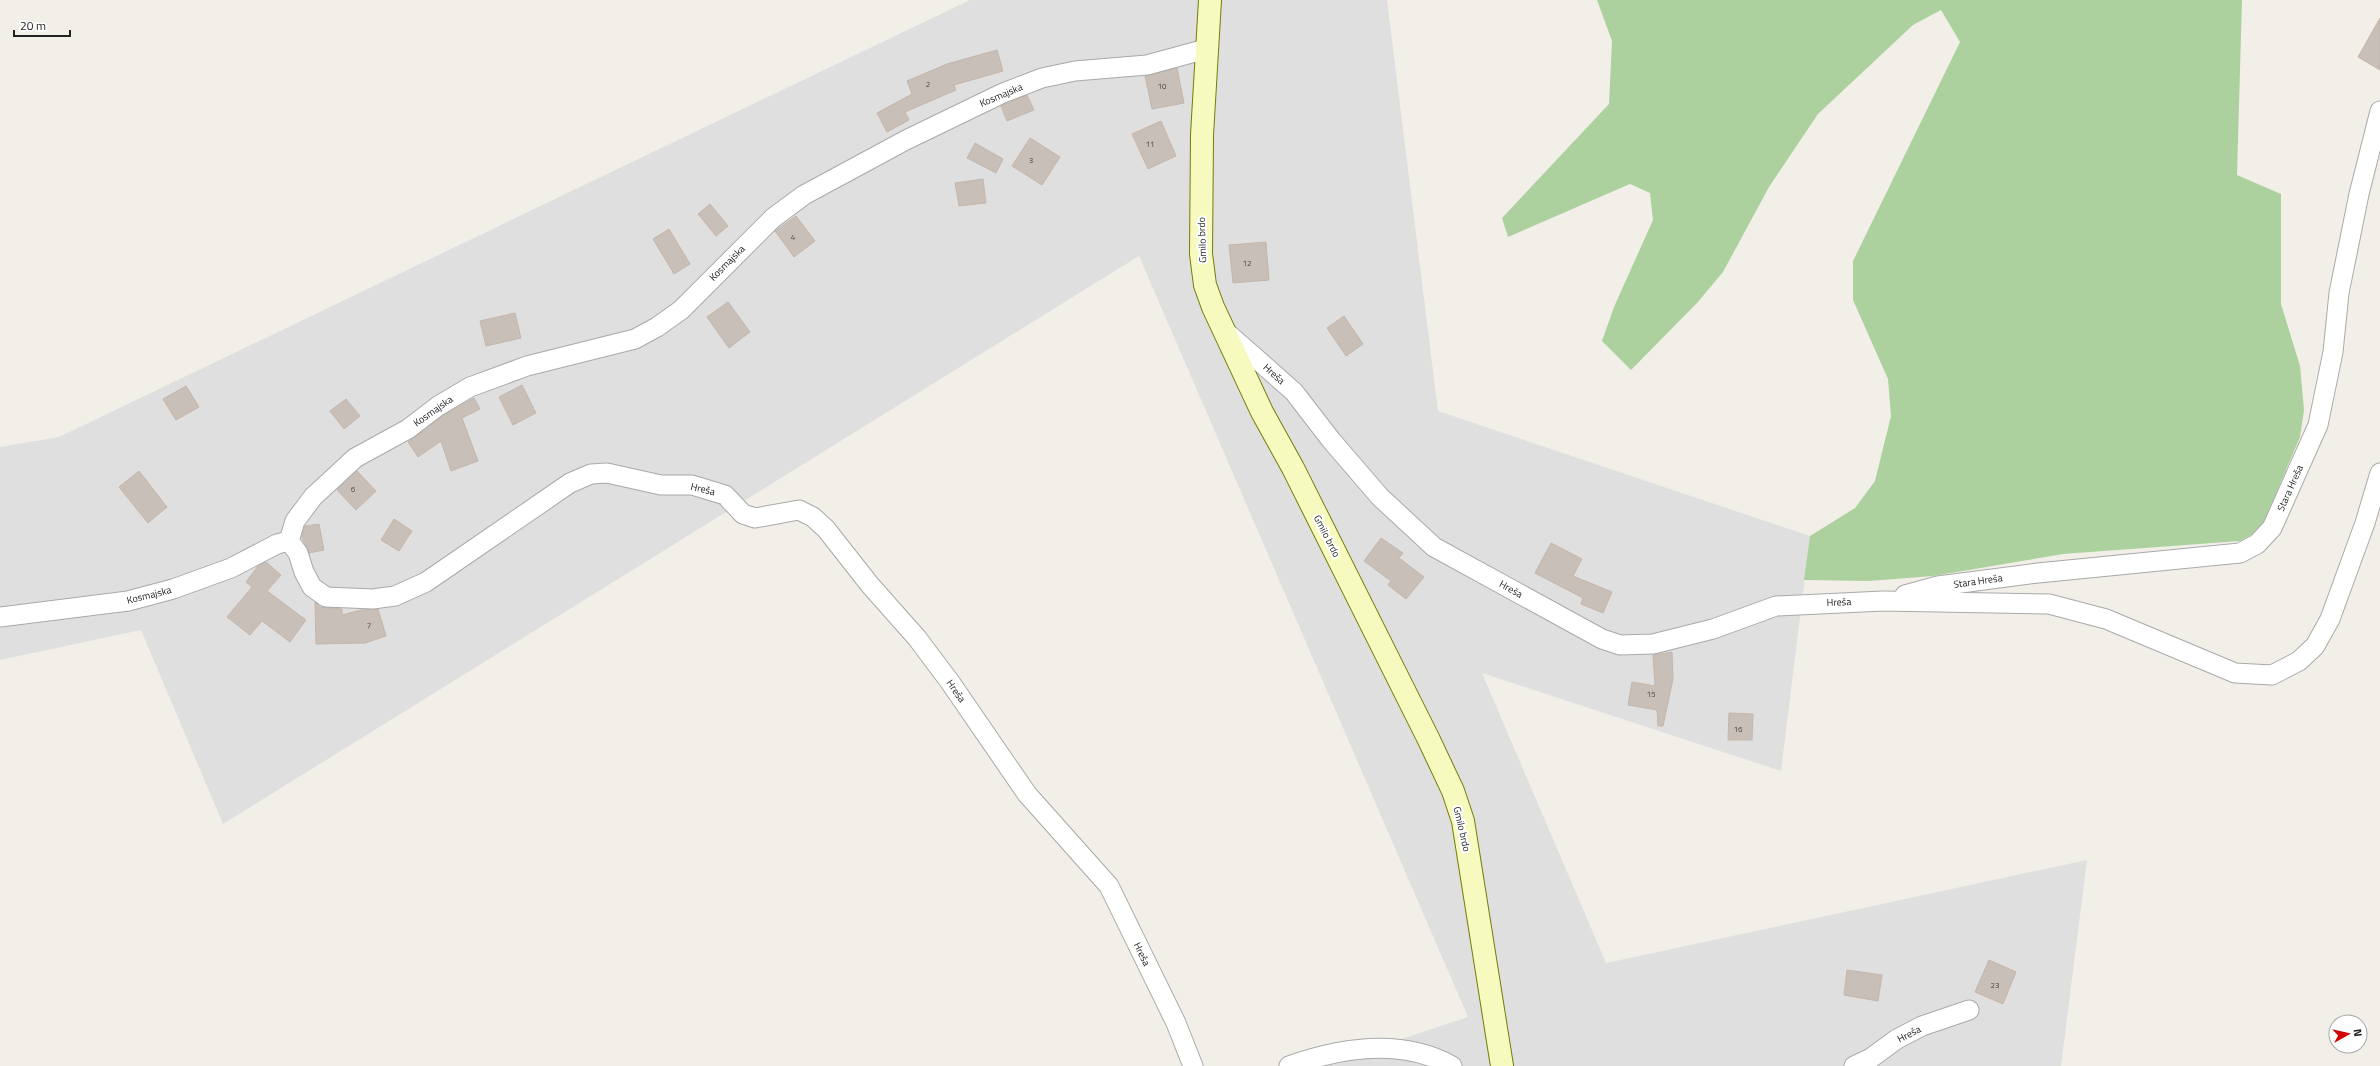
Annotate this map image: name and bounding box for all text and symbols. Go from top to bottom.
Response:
scale bar [14,12,70,38]
text: 20 m [20,16,46,35]
house number: 2 [926,78,930,90]
street label: Kosmajska [977,79,1025,111]
house number: 10 [1158,80,1167,92]
house number: 11 [1146,138,1154,150]
house number: 3 [1029,154,1033,166]
street label: Gmilo brdo [1194,217,1210,263]
house number: 4 [791,231,796,243]
street label: Kosmajska [706,242,748,284]
house number: 12 [1243,257,1251,269]
street label: Hreša [1260,360,1288,388]
street label: Kosmajska [410,392,456,430]
street label: Stara Hreša [2273,462,2307,514]
street label: Hreša [689,479,717,499]
house number: 6 [351,483,356,495]
street label: Gmilo brdo [1310,512,1344,560]
street label: Stara Hreša [1953,570,2003,592]
street label: Hreša [1497,576,1525,602]
street label: Kosmajska [125,582,173,608]
street label: Hreša [1826,594,1852,610]
house number: 7 [367,619,371,631]
street label: Hreša [943,677,969,705]
house number: 15 [1647,688,1656,700]
house number: 16 [1734,723,1743,735]
street label: Gmilo brdo [1450,805,1474,853]
street label: Hreša [1130,940,1154,968]
house number: 23 [1991,979,1999,991]
north arrow [2328,1014,2368,1054]
street label: Hreša [1895,1022,1923,1046]
text: N [2349,1028,2366,1037]

